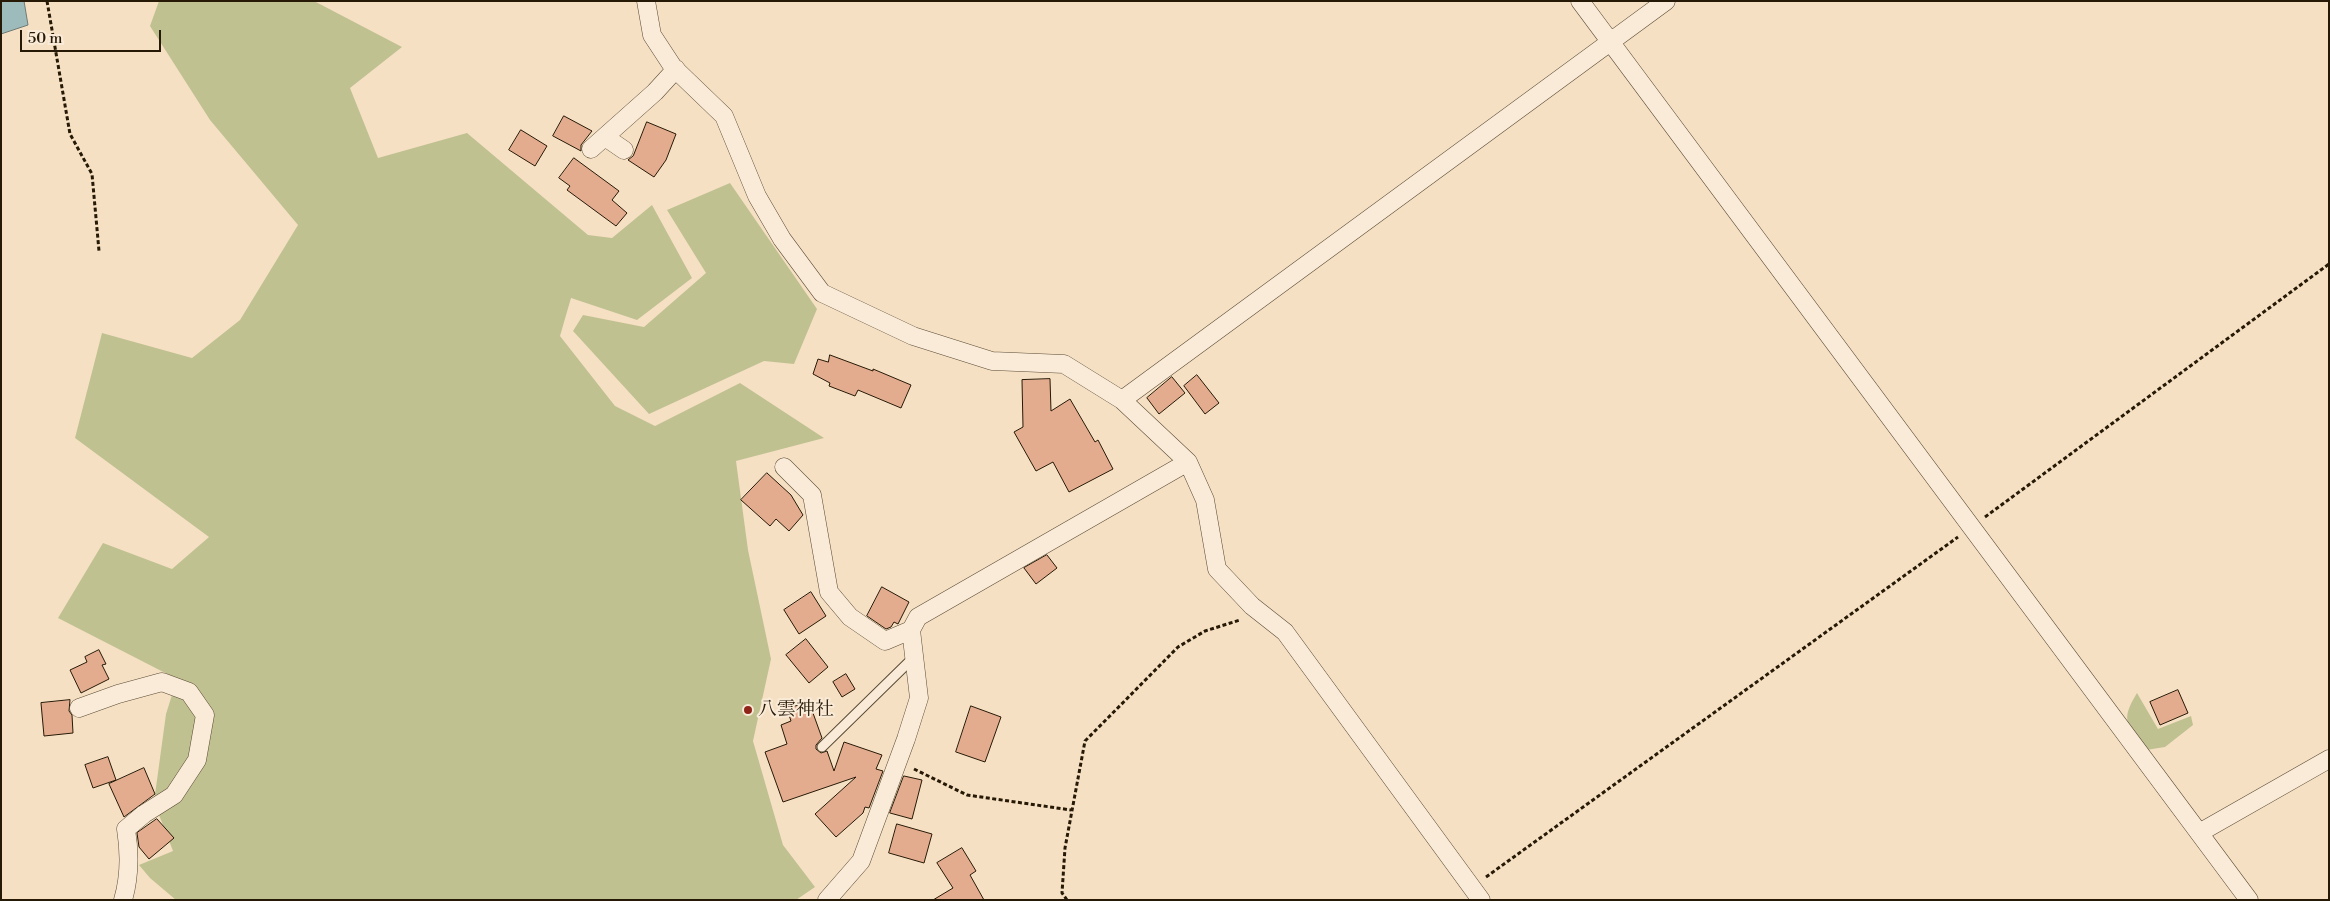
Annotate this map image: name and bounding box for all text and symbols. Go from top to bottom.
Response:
scale bar [22,20,164,52]
text: 50 m [28,29,62,48]
place label: 八雲神社 [758,699,834,721]
marker: 八雲神社 [742,704,754,716]

